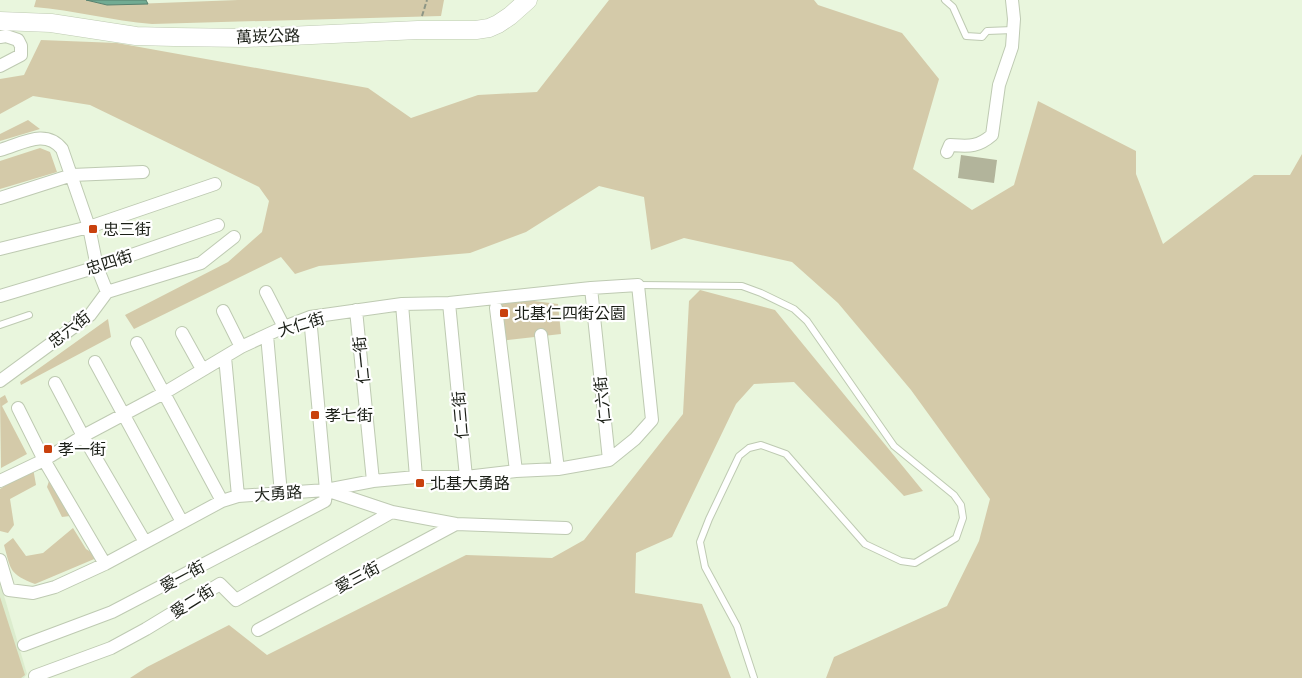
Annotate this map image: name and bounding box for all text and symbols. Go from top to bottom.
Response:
street label: 萬崁公路 [236,26,300,47]
place label: 忠三街 [103,220,151,239]
marker: 忠三街 [87,223,99,235]
street label: 忠四街 [83,246,135,279]
place label: 北基仁四街公園 [514,304,626,323]
street label: 忠六街 [45,307,94,352]
marker: 北基仁四街公園 [498,307,510,319]
street label: 大仁街 [275,308,327,341]
street label: 仁一街 [350,335,373,385]
street label: 仁六街 [591,375,614,425]
street label: 仁三街 [449,390,472,440]
place label: 孝七街 [325,406,373,425]
marker: 孝七街 [309,409,321,421]
place label: 孝一街 [58,440,106,459]
marker: 孝一街 [42,443,54,455]
place label: 北基大勇路 [430,474,510,493]
marker: 北基大勇路 [414,477,426,489]
street label: 大勇路 [253,482,303,505]
street label: 愛一街 [157,557,208,596]
street label: 愛三街 [332,558,383,597]
street label: 愛二街 [167,581,218,622]

